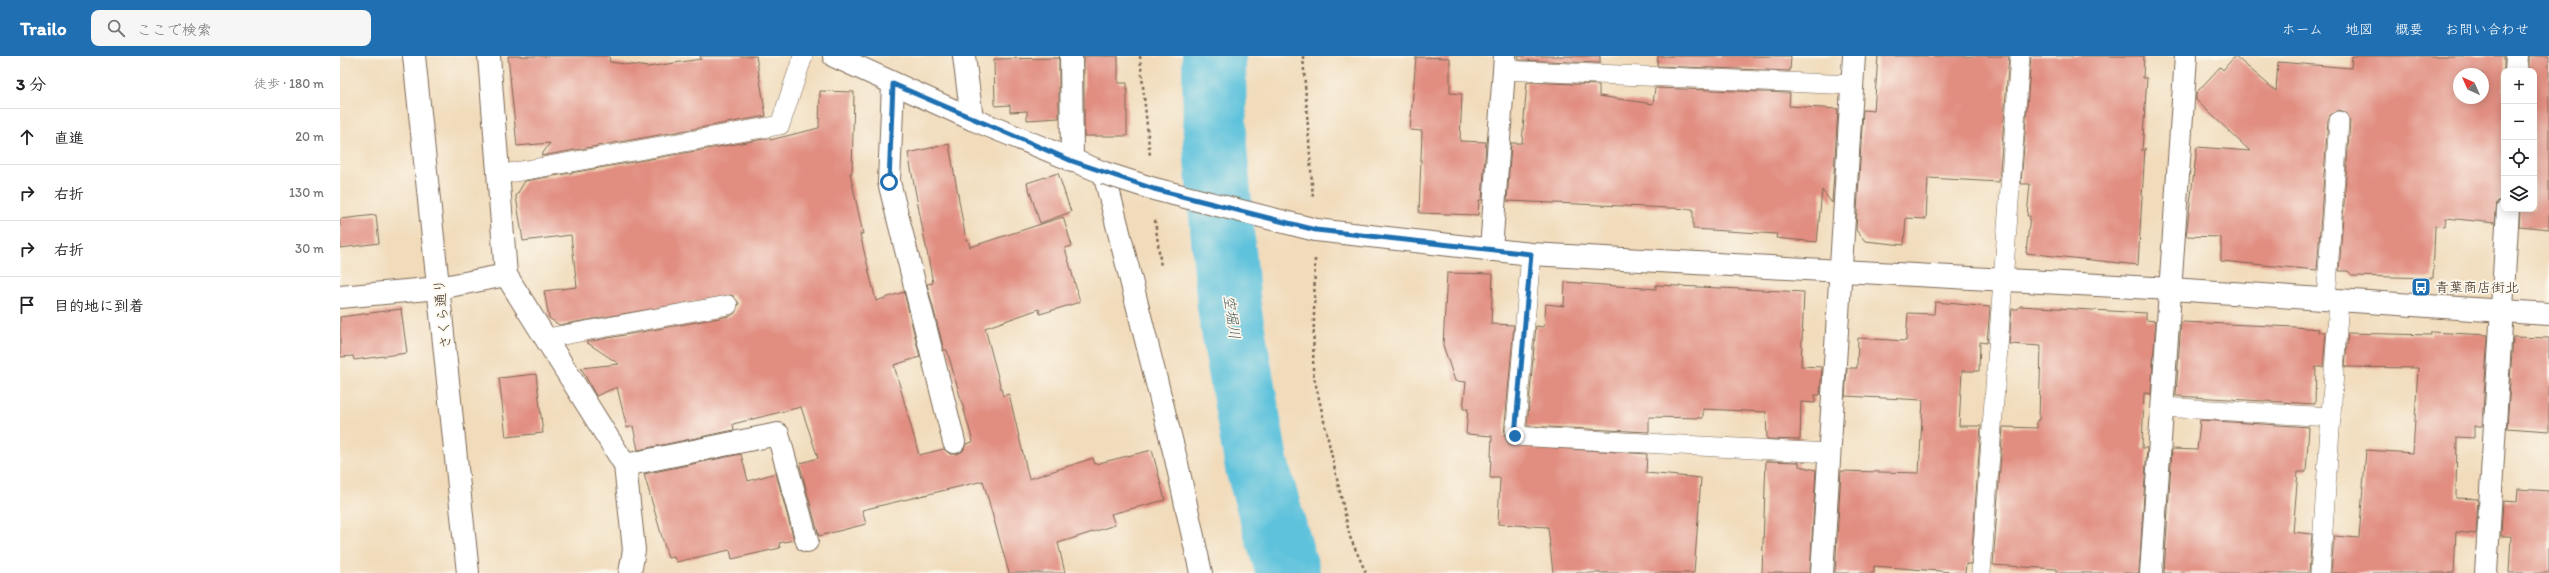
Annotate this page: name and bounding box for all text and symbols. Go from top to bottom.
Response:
search box [91,10,371,46]
text: Trailo [20,17,67,40]
icon: search [105,17,127,39]
text: ここで検索 [137,21,212,39]
text: ホーム [2282,21,2323,38]
text: 地図 [2345,21,2373,38]
text: 概要 [2395,21,2423,38]
text: お問い合わせ [2445,21,2529,38]
north arrow [2453,68,2489,104]
map controls [2501,68,2537,212]
button: + [2501,68,2537,104]
text: 3 分 [16,74,46,94]
text: 徒歩 · 180 m [254,76,324,91]
button: − [2501,104,2537,140]
icon: ahead [16,126,38,148]
text: 直進 [54,129,84,147]
text: 20 m [295,129,324,144]
button: locate [2501,140,2537,176]
route start [880,173,898,191]
button: layers [2501,176,2537,212]
icon: right [16,182,38,204]
text: 右折 [54,185,84,203]
text: 130 m [289,185,324,200]
icon: right [16,238,38,260]
text: 右折 [54,241,84,259]
text: 30 m [295,241,324,256]
bus stop icon: 青葉商店街北 [2410,276,2432,298]
street label: さくら通り [430,278,455,350]
place label: 青葉商店街北 [2435,279,2519,296]
water label: 空堀川 [1220,293,1244,341]
icon: arrive [16,294,38,316]
text: 目的地に到着 [54,297,144,315]
route end [1506,427,1524,445]

